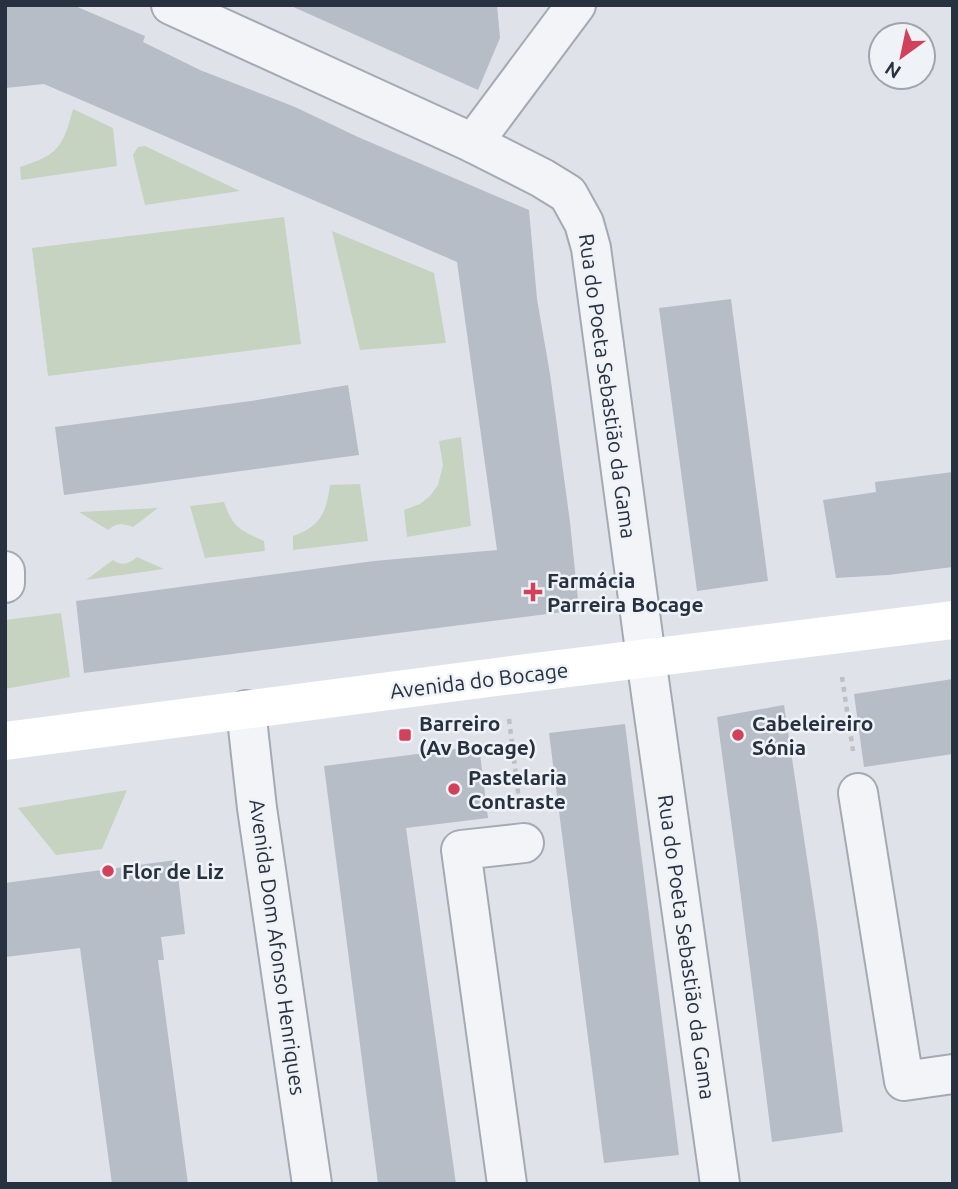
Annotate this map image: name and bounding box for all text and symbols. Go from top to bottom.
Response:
north arrow [867,21,937,91]
text: N [881,57,905,83]
street label: Rua do Poeta Sebastião da Gama [575,232,641,540]
place label: Farmácia Parreira Bocage [547,568,704,616]
marker: Farmácia Parreira Bocage [525,584,541,600]
street label: Avenida do Bocage [389,657,569,703]
place label: Barreiro (Av Bocage) [419,711,536,759]
place label: Cabeleireiro Sónia [752,711,873,759]
marker: Barreiro (Av Bocage) [397,727,413,743]
marker: Cabeleireiro Sónia [730,727,746,743]
place label: Pastelaria Contraste [468,765,567,813]
marker: Pastelaria Contraste [446,781,462,797]
street label: Rua do Poeta Sebastião da Gama [654,793,720,1101]
street label: Avenida Dom Afonso Henriques [245,797,311,1097]
place label: Flor de Liz [122,859,224,883]
marker: Flor de Liz [100,863,116,879]

